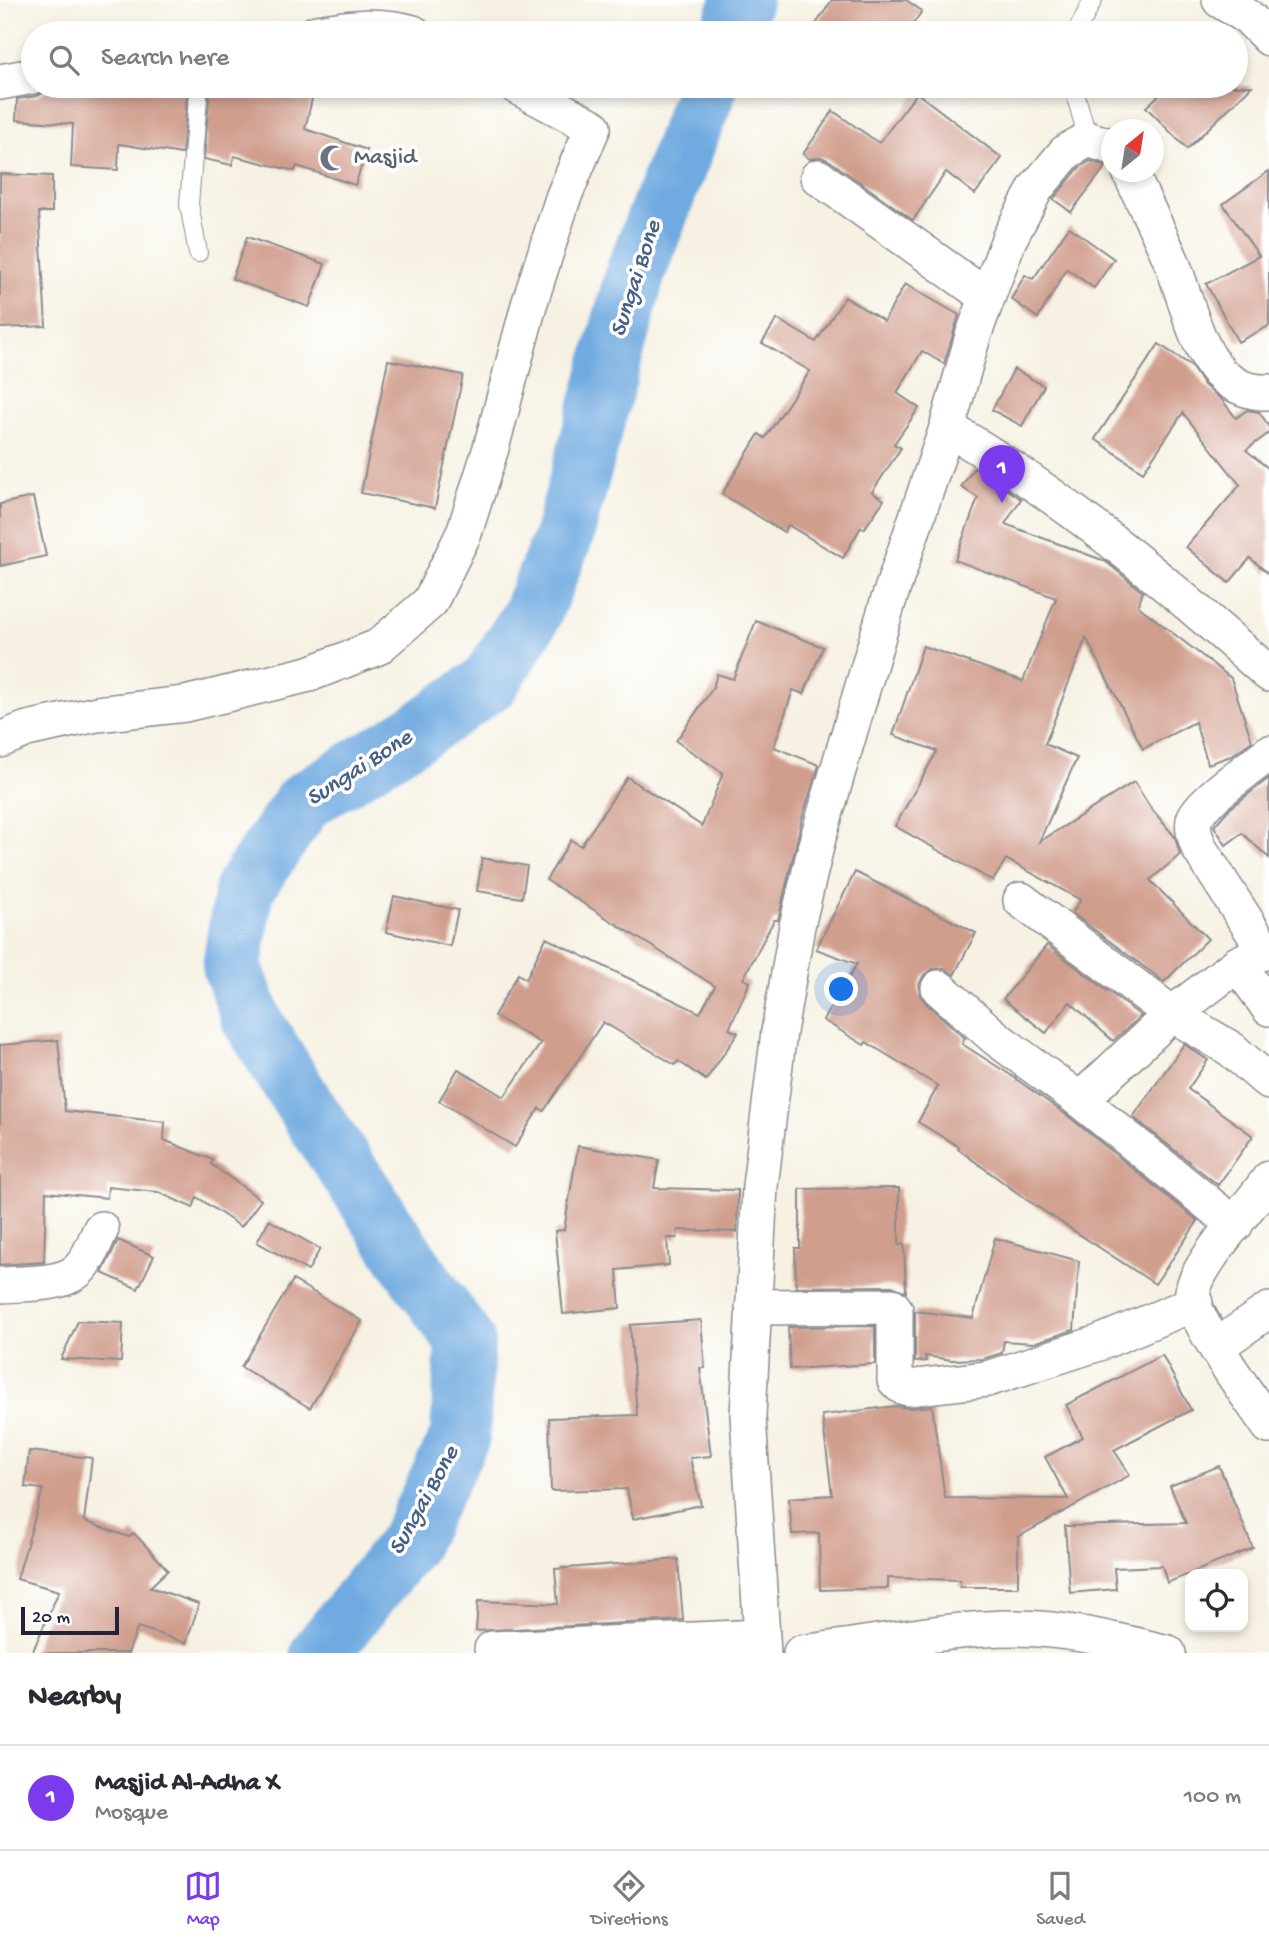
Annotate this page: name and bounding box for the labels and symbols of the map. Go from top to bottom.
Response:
north arrow [1101,119,1164,182]
mosque icon: Masjid [318,143,348,173]
place label: Masjid [354,145,418,172]
water label: Sungai Bone [605,216,670,341]
pin: 1 [979,445,1025,503]
water label: Sungai Bone [302,723,420,814]
your location [824,972,858,1006]
water label: Sungai Bone [383,1440,468,1561]
scale bar [21,1604,119,1636]

